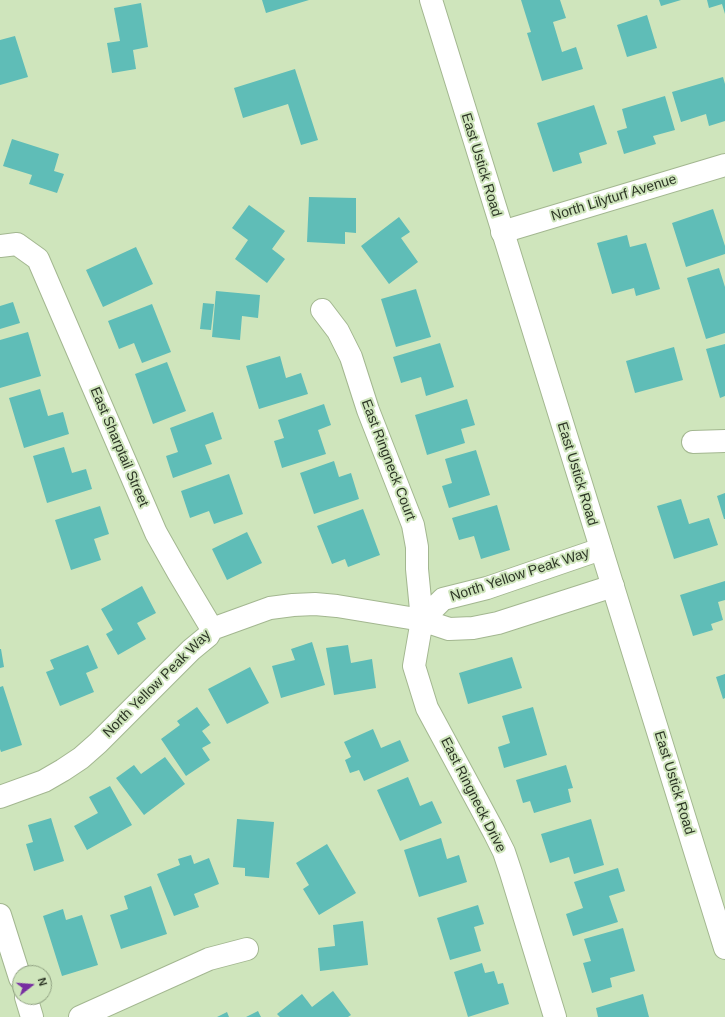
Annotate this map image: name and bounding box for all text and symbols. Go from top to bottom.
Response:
street label: East Ustick Road [457,111,505,219]
street label: North Lilyturf Avenue [549,171,679,225]
street label: East Sharptail Street [86,385,152,509]
street label: East Ringneck Court [357,397,419,523]
street label: East Ustick Road [553,420,601,528]
street label: North Yellow Peak Way [448,545,592,605]
street label: North Yellow Peak Way [100,627,214,741]
street label: East Ustick Road [650,729,698,837]
street label: East Ringneck Drive [437,735,509,855]
north arrow [12,965,52,1005]
text: N [36,976,49,987]

